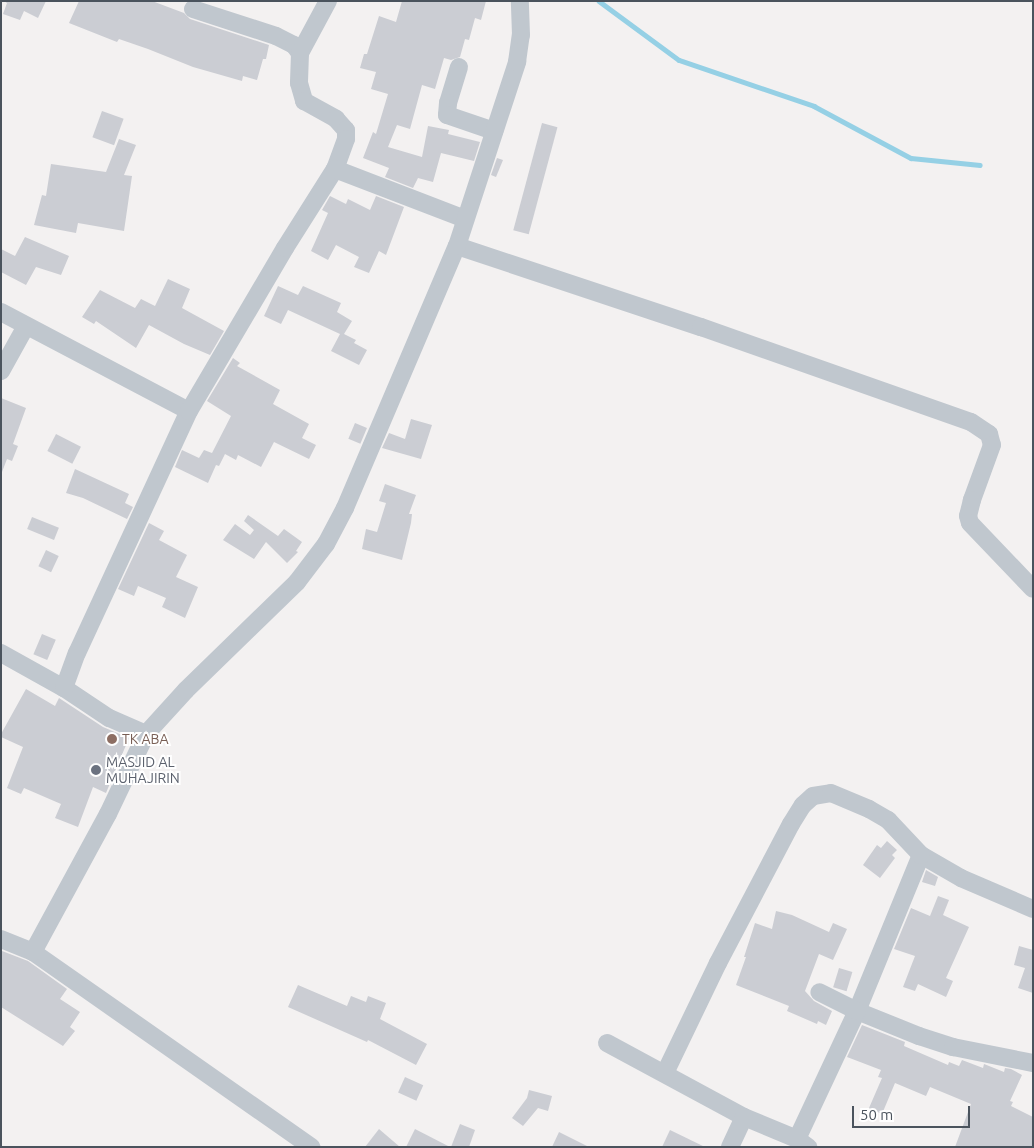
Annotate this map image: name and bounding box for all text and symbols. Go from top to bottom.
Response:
place label: TK ABA [122,731,169,747]
marker: TK ABA [106,733,118,745]
place label: MASJID AL MUHAJIRIN [106,754,180,786]
marker: MASJID AL MUHAJIRIN [90,764,102,776]
scale bar [854,1096,972,1128]
text: 50 m [860,1106,893,1123]

